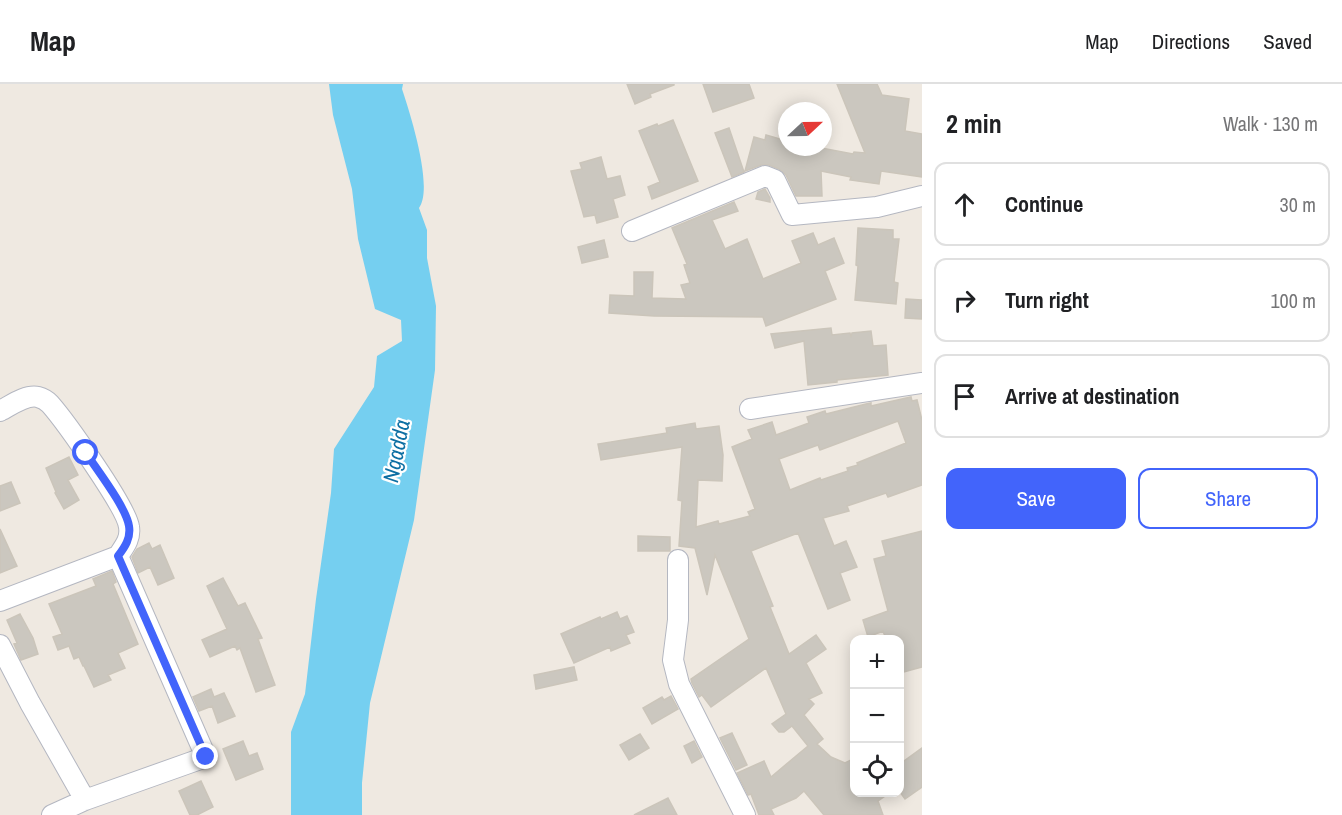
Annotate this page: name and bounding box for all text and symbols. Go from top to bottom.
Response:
text: Map [30,22,76,60]
text: Map [1085,27,1119,56]
text: Directions [1152,27,1230,56]
text: Saved [1263,27,1312,56]
north arrow [778,102,832,156]
text: 2 min [946,106,1002,141]
text: Walk · 130 m [1223,110,1318,137]
icon: ahead [948,188,981,221]
text: Continue [1005,189,1083,219]
text: 30 m [1280,191,1316,218]
icon: right [948,284,981,317]
text: Turn right [1005,285,1089,315]
text: 100 m [1270,287,1316,314]
icon: arrive [948,380,981,413]
text: Arrive at destination [1005,381,1179,411]
water label: Ngadda [375,417,417,485]
route start [72,439,98,465]
button: Save [946,468,1126,529]
button: Share [1138,468,1318,529]
map controls [850,635,904,797]
button: + [850,635,904,689]
button: − [850,689,904,743]
route end [192,743,218,769]
button: locate [850,743,904,797]

